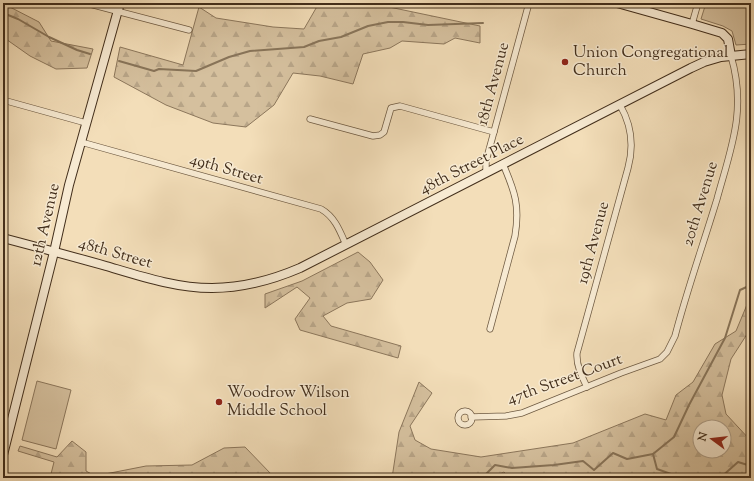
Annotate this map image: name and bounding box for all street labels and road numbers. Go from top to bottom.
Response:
street label: 18th Avenue [472,40,516,128]
street label: 48th Street Place [416,129,528,201]
street label: 49th Street [187,149,266,192]
street label: 20th Avenue [677,159,725,249]
street label: 12th Avenue [25,181,67,269]
street label: 19th Avenue [572,199,616,287]
street label: 48th Street [75,233,155,276]
street label: 47th Street Court [504,348,626,411]

